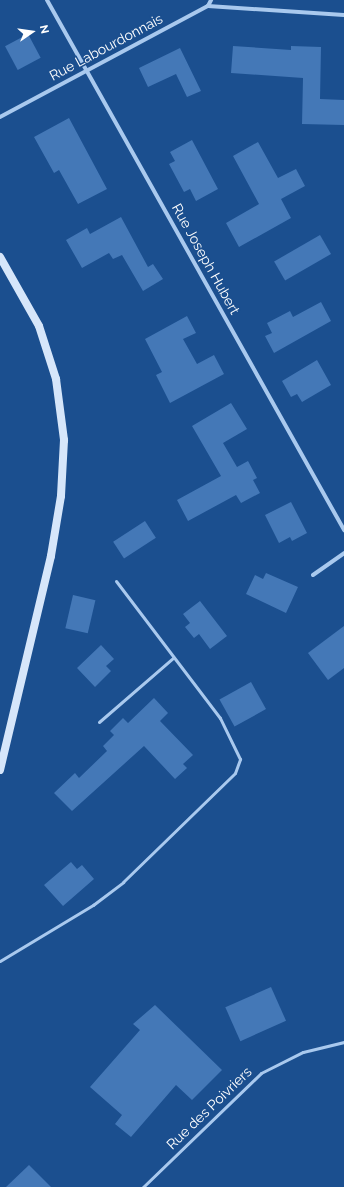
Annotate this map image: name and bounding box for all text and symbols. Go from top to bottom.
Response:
street label: Rue Labourdonnais [47,10,165,84]
north arrow [12,12,52,52]
text: N [37,24,51,35]
street label: Rue Joseph Hubert [168,200,244,318]
street label: Rue des Poivriers [163,1063,255,1153]

